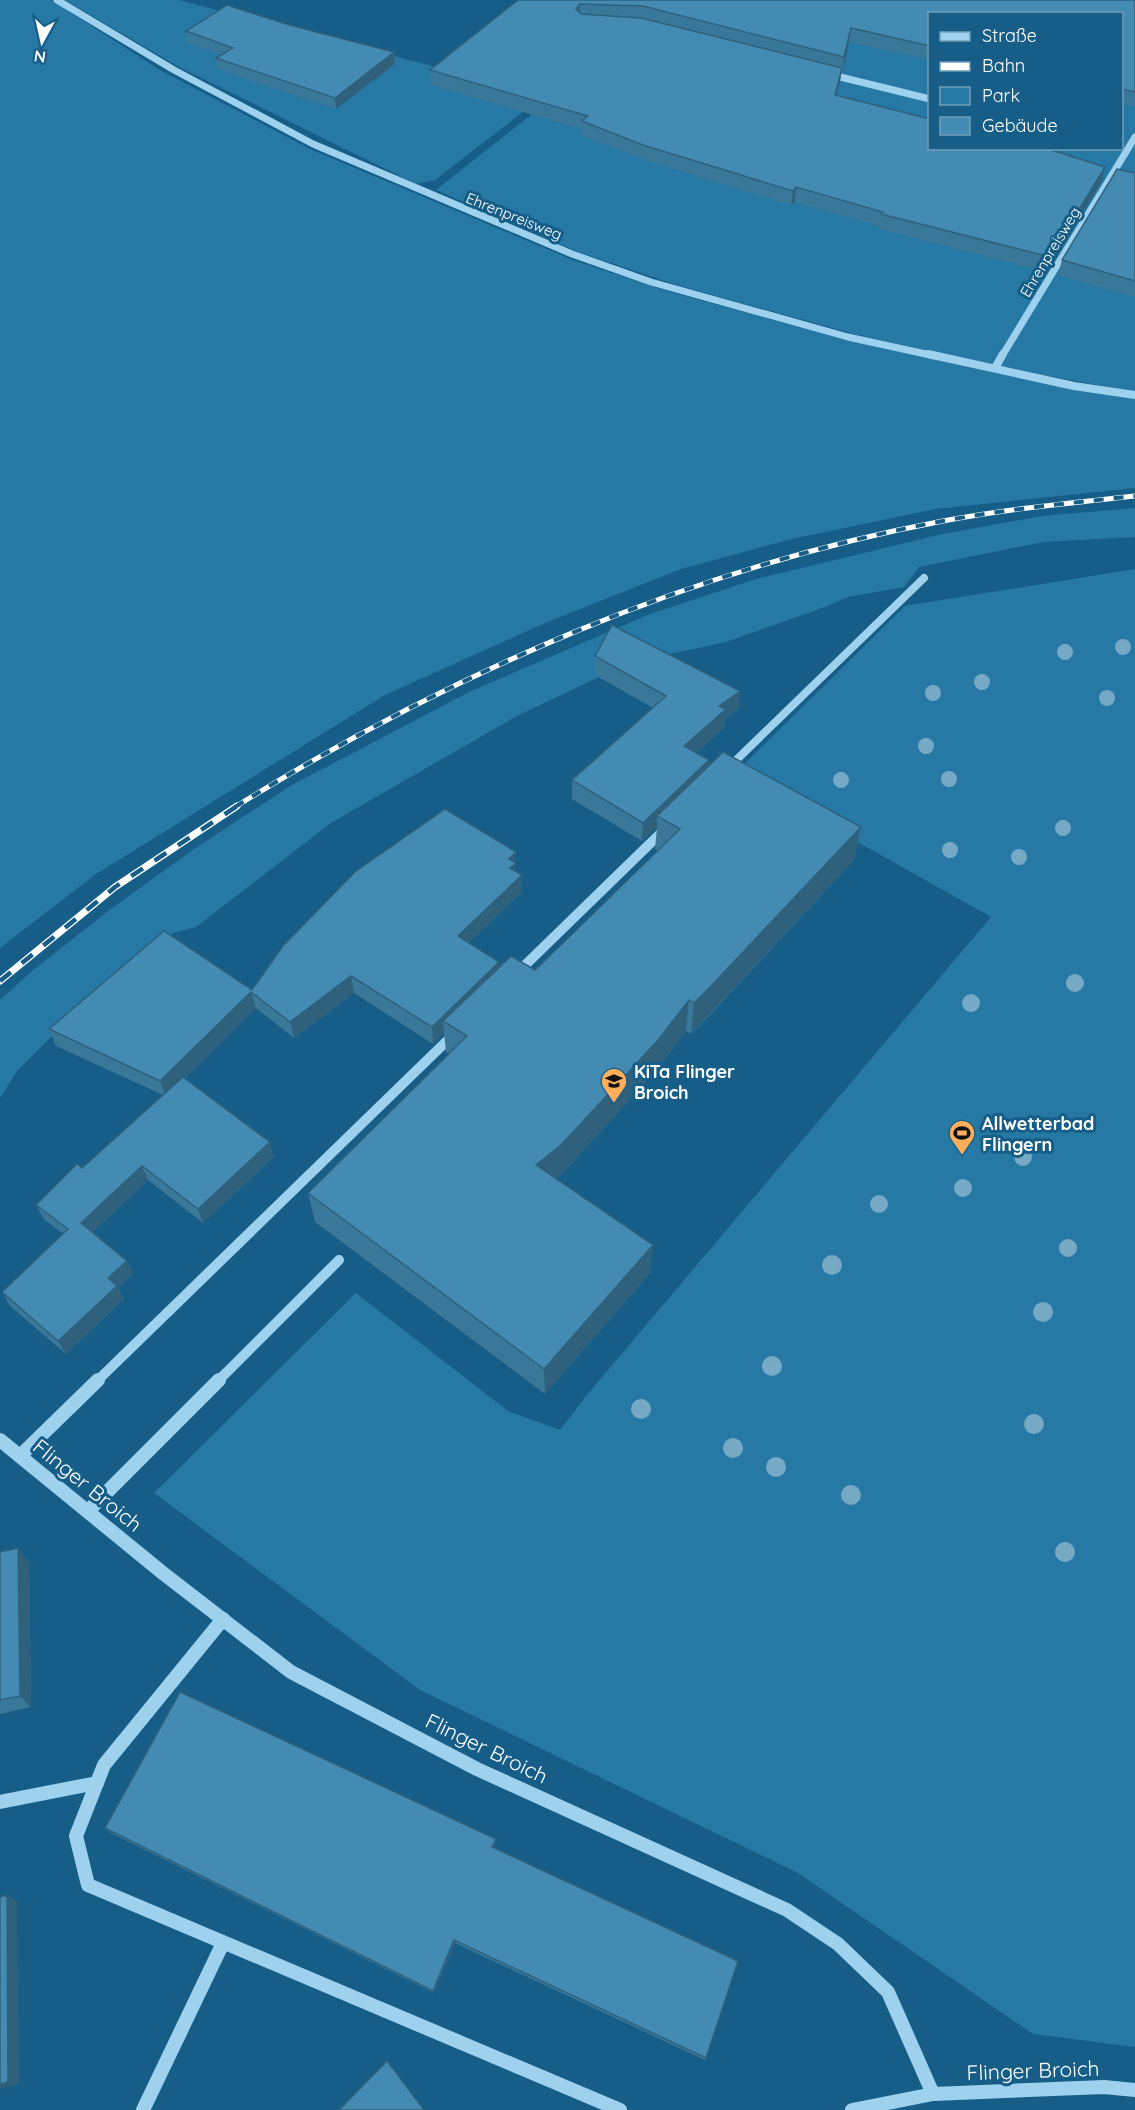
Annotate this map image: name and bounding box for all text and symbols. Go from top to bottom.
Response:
north arrow [12,12,72,72]
legend [928,12,1123,150]
text: Straße [982,24,1037,47]
text: N [33,46,47,68]
text: Bahn [982,54,1025,77]
text: Park [982,84,1020,107]
text: Gebäude [982,114,1058,137]
street label: Ehrenpreisweg [463,188,565,244]
street label: Ehrenpreisweg [1016,203,1084,301]
place label: KiTa Flinger Broich [634,1060,735,1104]
school or university icon: KiTa Flinger Broich [599,1066,629,1104]
place label: Allwetterbad Flingern [982,1112,1094,1156]
sports icon: Allwetterbad Flingern [947,1118,977,1156]
street label: Flinger Broich [28,1433,148,1537]
street label: Flinger Broich [422,1707,552,1789]
street label: Flinger Broich [966,2055,1100,2085]

